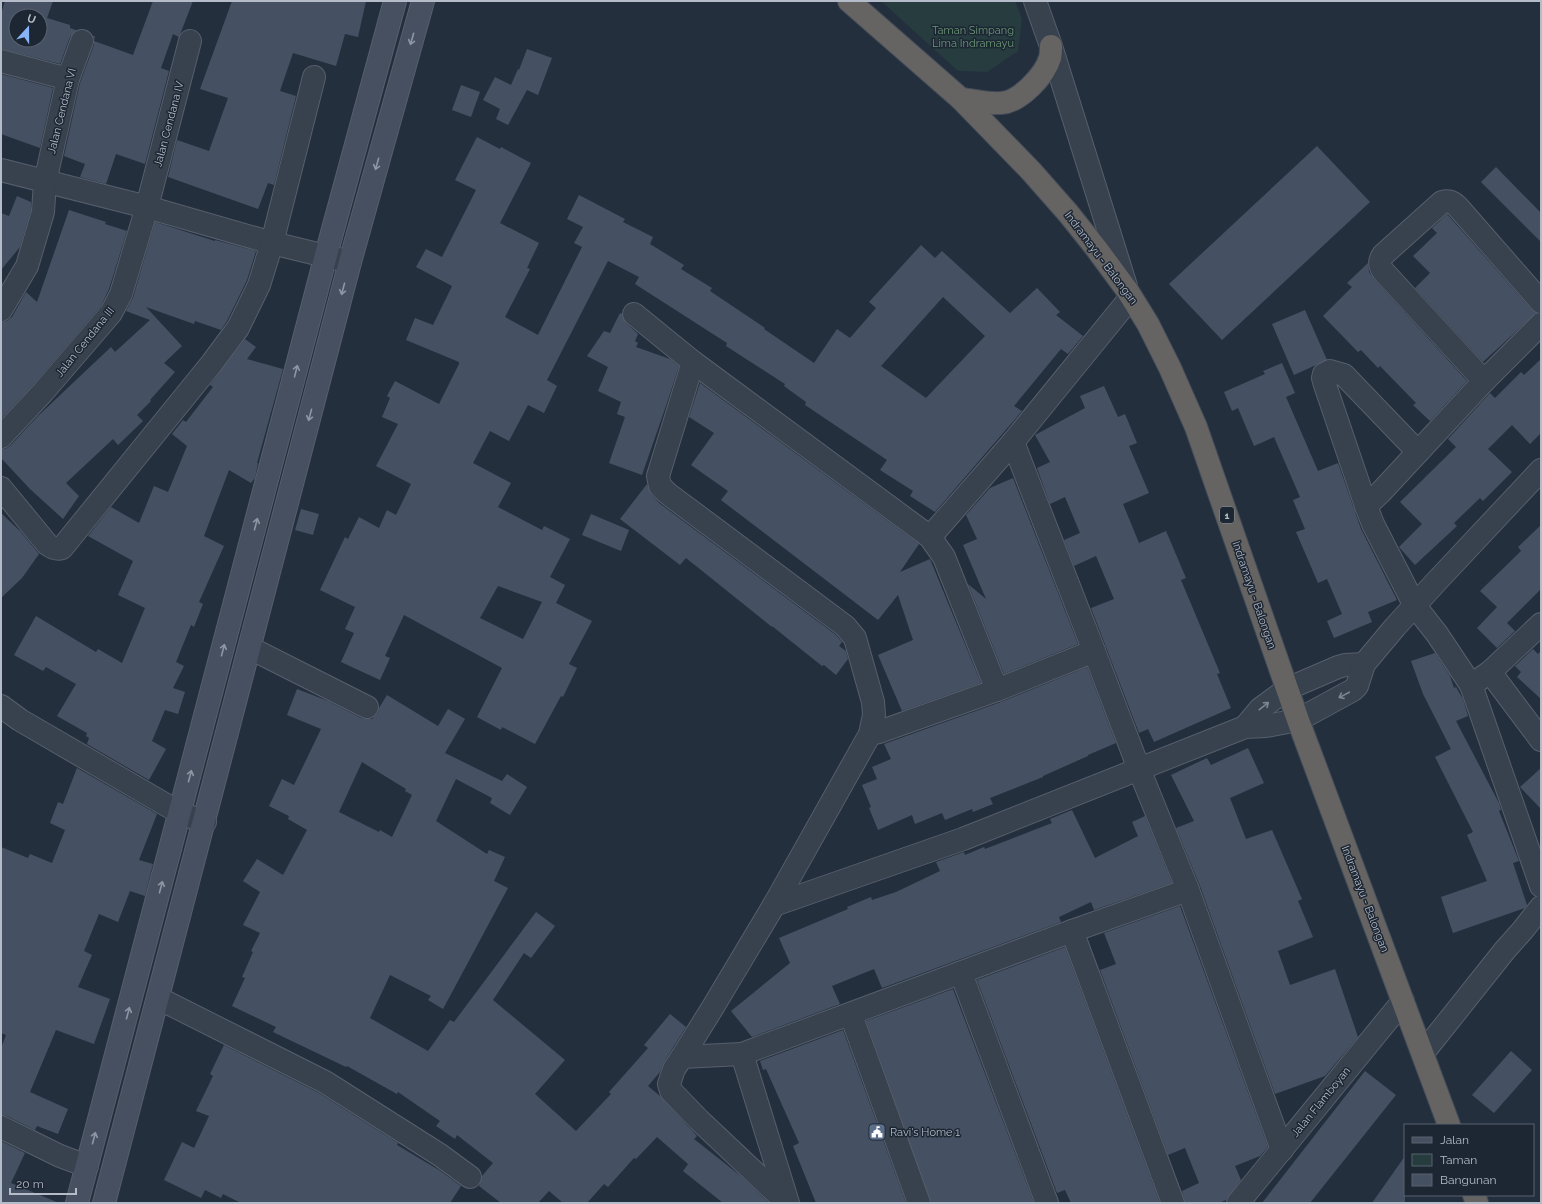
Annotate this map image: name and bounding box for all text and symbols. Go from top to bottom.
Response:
north arrow [8,8,48,48]
text: U [25,12,38,27]
park label: Taman Simpang Lima Indramayu [932,24,1014,50]
one-way arrow [408,32,415,45]
street label: Jalan Cendana VI [45,67,79,155]
street label: Jalan Cendana IV [151,79,187,168]
one-way arrow [373,157,381,170]
street label: Indramayu - Balongan [1062,209,1140,307]
one-way arrow [339,282,346,295]
street label: Jalan Cendana III [53,304,117,380]
one-way arrow [293,365,300,378]
one-way arrow [306,408,313,421]
road number: 1 [1220,507,1234,523]
one-way arrow [253,518,261,531]
street label: Indramayu - Balongan [1229,539,1279,651]
one-way arrow [220,644,228,657]
one-way arrow [1338,692,1350,699]
one-way arrow [1259,702,1270,710]
one-way arrow [187,769,194,782]
street label: Indramayu - Balongan [1339,844,1391,954]
one-way arrow [158,881,165,894]
one-way arrow [124,1006,132,1019]
street label: Jalan Flamboyan [1289,1064,1353,1140]
public building icon: Ravi's Home 1 [867,1122,887,1142]
legend [1404,1124,1534,1196]
place label: Ravi's Home 1 [890,1126,960,1139]
one-way arrow [91,1132,99,1145]
text: Jalan [1440,1133,1469,1147]
text: Taman [1440,1153,1477,1167]
scale bar [10,1170,76,1196]
text: Bangunan [1440,1173,1497,1187]
text: 20 m [16,1177,44,1191]

